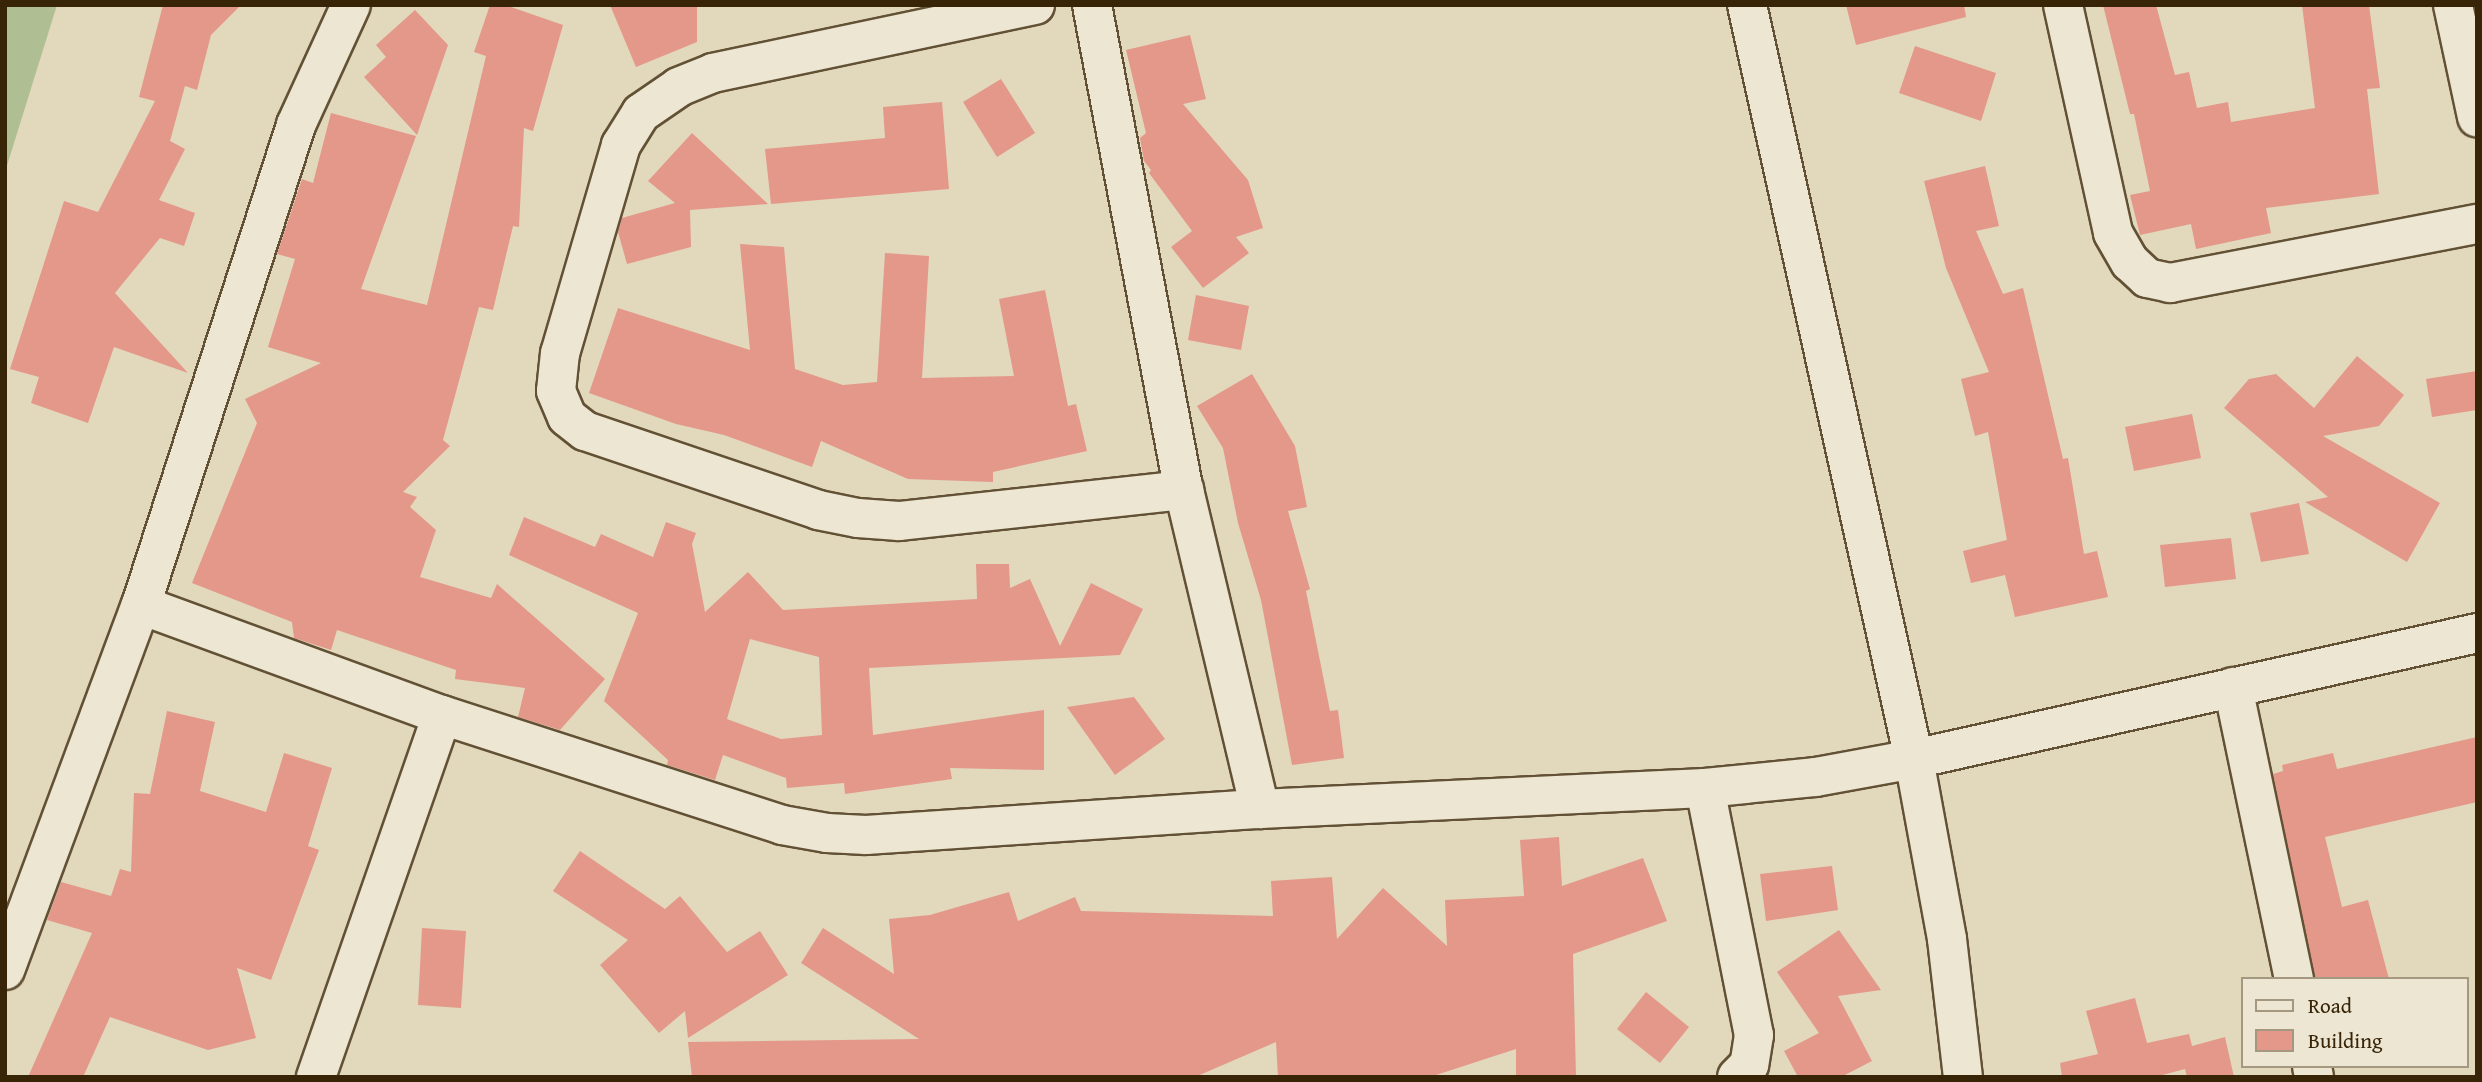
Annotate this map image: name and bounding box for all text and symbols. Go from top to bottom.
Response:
legend [2240,977,2468,1068]
text: Road [2308,990,2352,1021]
text: Building [2308,1025,2382,1056]

